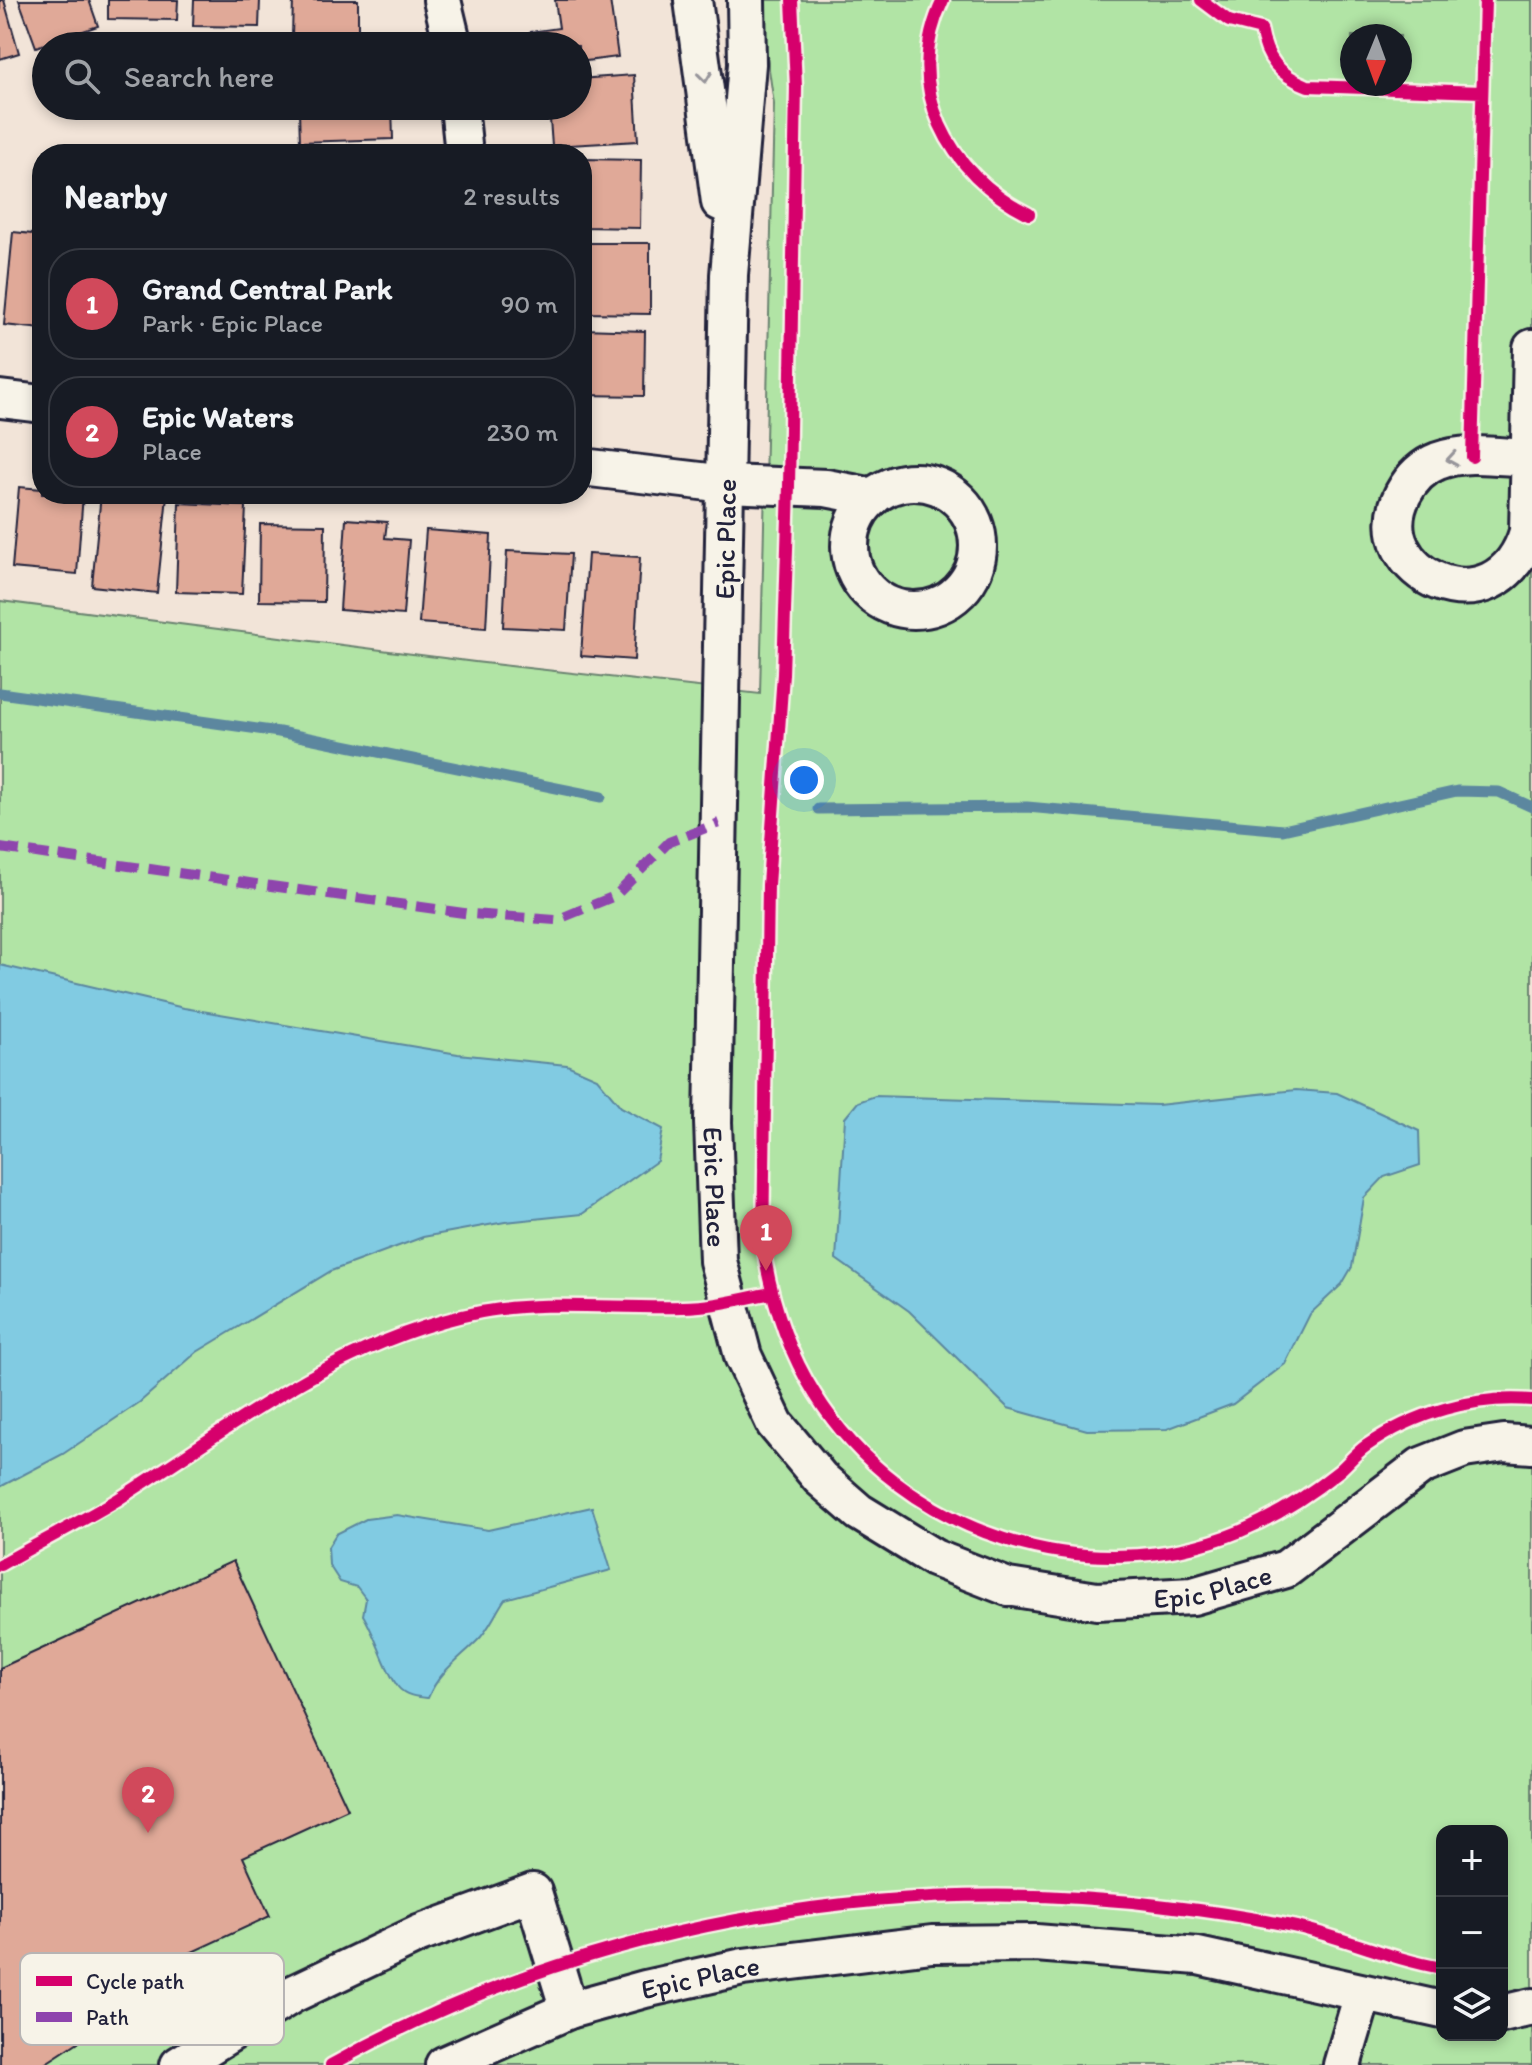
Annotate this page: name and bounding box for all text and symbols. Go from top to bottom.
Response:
north arrow [1340,24,1412,96]
search box [32,32,592,120]
icon: search [60,54,104,98]
text: Search here [124,58,274,95]
one-way arrow [696,70,713,84]
text: Nearby [64,176,167,217]
text: 2 results [463,180,560,212]
text: Grand Central Park [142,270,392,307]
text: 1 [86,288,98,320]
text: 90 m [501,288,558,320]
text: Park · Epic Place [142,307,323,339]
text: Epic Waters [142,398,294,435]
text: 2 [85,416,99,448]
text: 230 m [486,416,558,448]
text: Place [142,435,202,467]
one-way arrow [1445,449,1458,466]
street label: Epic Place [707,478,743,600]
your location [784,760,824,800]
street label: Epic Place [696,1126,734,1248]
pin: 1 [740,1205,792,1271]
street label: Epic Place [1153,1557,1276,1615]
pin: 2 [122,1767,174,1833]
map controls [1436,1825,1508,2041]
button: + [1436,1825,1508,1897]
button: − [1436,1897,1508,1969]
street label: Epic Place [638,1948,761,2006]
legend [20,1953,284,2045]
text: Cycle path [86,1968,185,1995]
button: layers [1436,1969,1508,2041]
text: Path [86,2004,129,2031]

